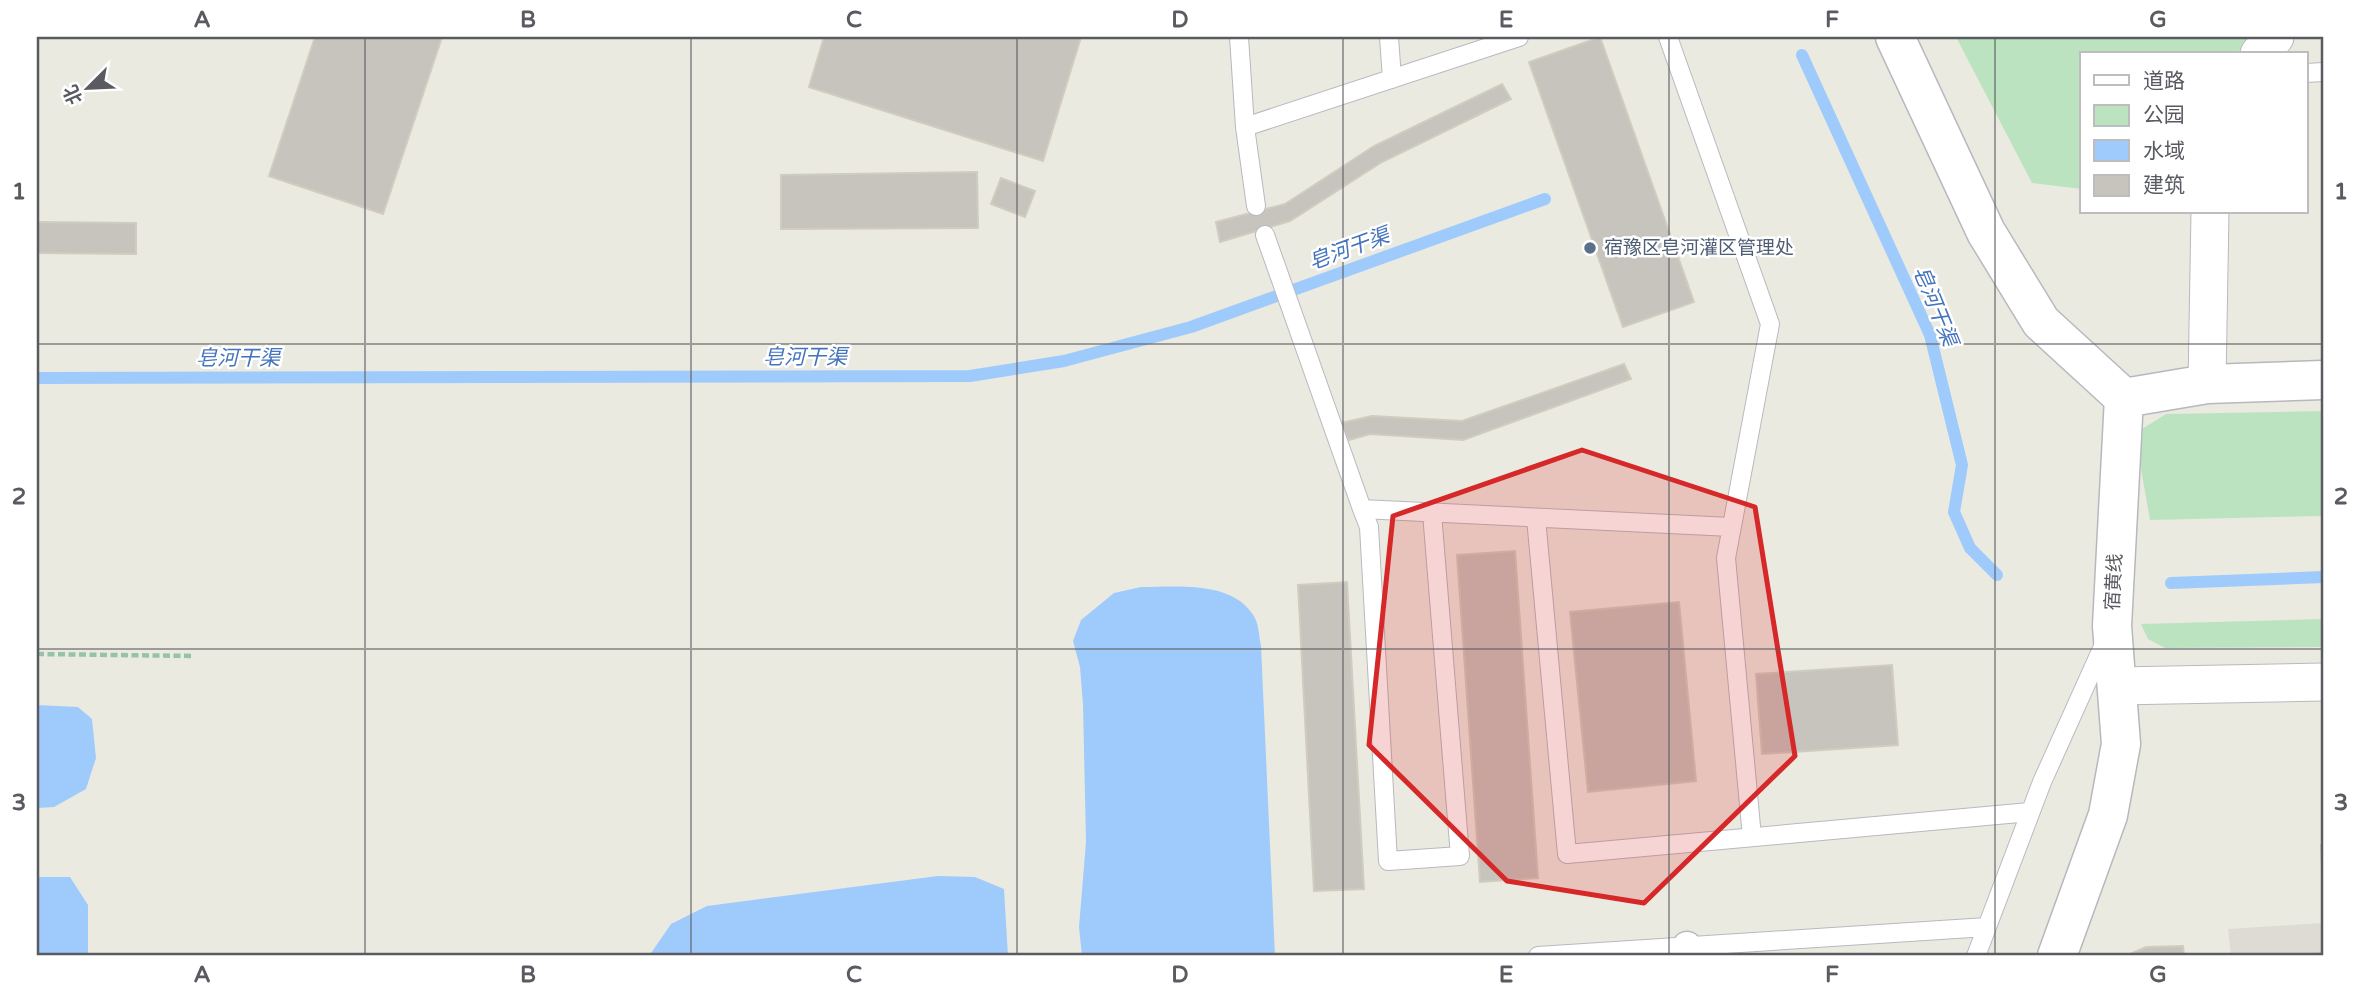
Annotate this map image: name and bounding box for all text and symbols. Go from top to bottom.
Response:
text: A [193,6,211,34]
text: B [520,6,536,34]
text: C [846,6,862,34]
text: D [1171,6,1189,34]
text: E [1499,6,1513,34]
text: F [1825,6,1839,34]
text: G [2149,6,2167,34]
north arrow [52,52,122,122]
legend [2080,52,2308,214]
text: 道路 [2143,69,2185,94]
text: 北 [59,81,87,108]
text: 公园 [2143,103,2185,128]
text: 水域 [2143,139,2185,164]
text: 建筑 [2143,173,2185,198]
text: 1 [12,178,26,206]
text: 1 [2334,178,2348,206]
water label: 皂河干渠 [1305,222,1396,275]
place label: 宿豫区皂河灌区管理处 [1604,237,1794,259]
marker: 宿豫区皂河灌区管理处 [1582,240,1598,256]
water label: 皂河干渠 [1908,262,1963,352]
water label: 皂河干渠 [763,345,850,370]
water label: 皂河干渠 [196,346,283,371]
text: 2 [12,483,26,511]
text: 2 [2334,483,2348,511]
street label: 宿黄线 [2102,553,2126,611]
text: 3 [12,789,26,817]
text: 3 [2334,789,2348,817]
text: A [193,961,211,989]
text: B [520,961,536,989]
text: C [846,961,862,989]
text: D [1171,961,1189,989]
text: E [1499,961,1513,989]
text: F [1825,961,1839,989]
text: G [2149,961,2167,989]

